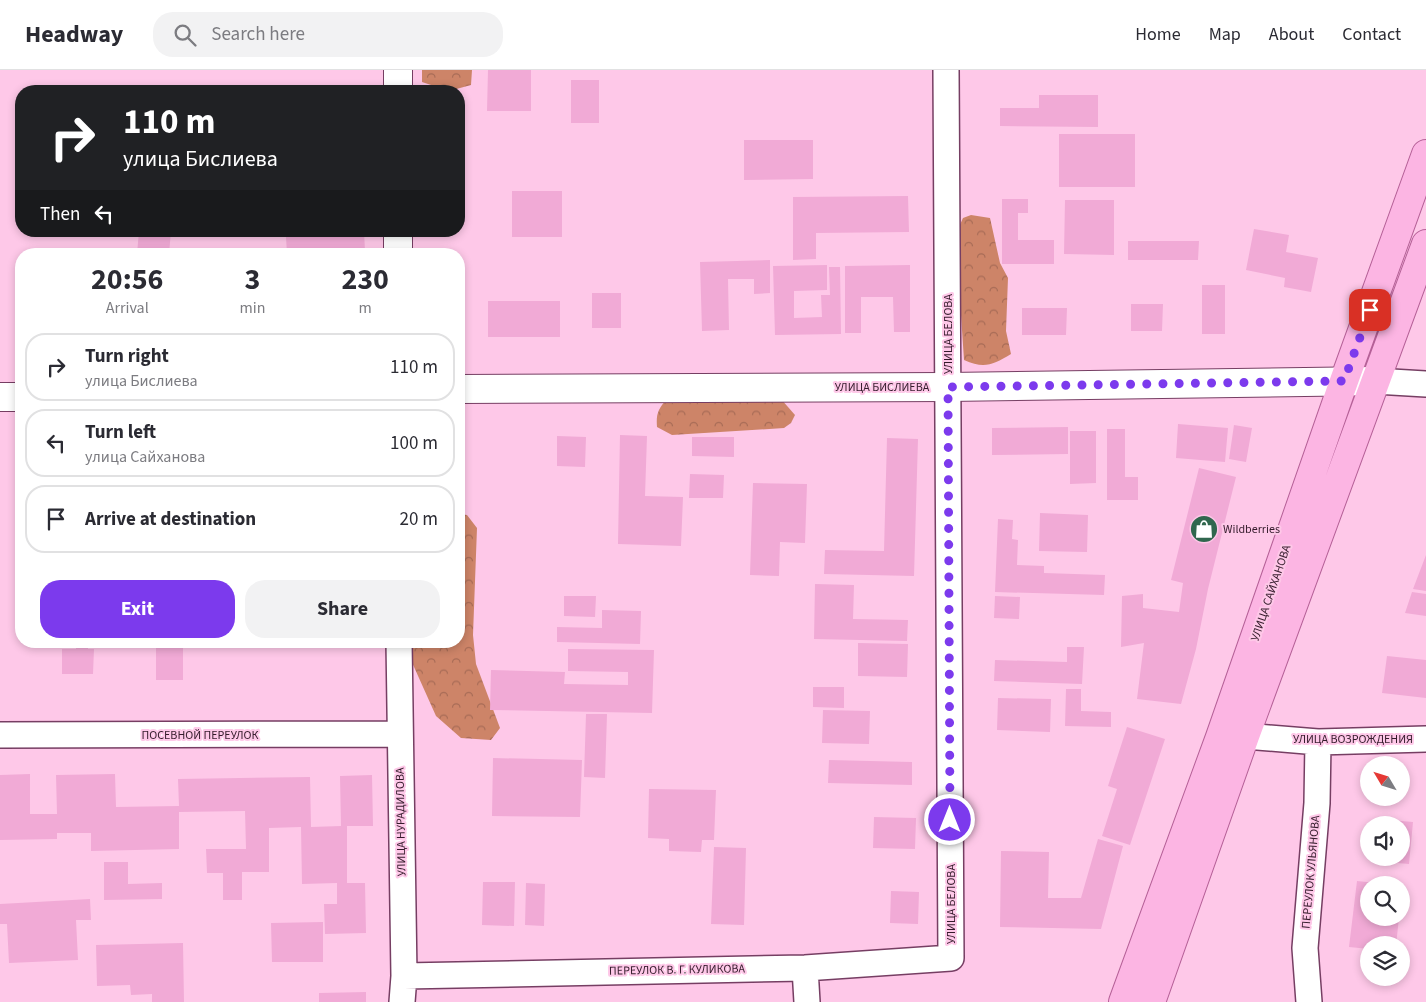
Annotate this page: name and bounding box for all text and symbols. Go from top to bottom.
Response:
search box [153,12,503,57]
text: Headway [25,17,123,52]
icon: search [171,21,199,49]
text: Search here [211,21,305,48]
text: Home [1135,22,1181,47]
text: Map [1209,22,1241,47]
text: About [1269,22,1314,47]
text: Contact [1342,22,1401,47]
text: 110 m [123,97,215,147]
icon: right [40,105,105,170]
text: улица Бислиева [123,143,278,175]
icon: left [90,200,118,228]
text: Then [40,201,80,228]
text: 20:56 [91,258,163,301]
text: 3 [244,258,260,301]
text: 230 [341,258,389,301]
pin [1349,289,1391,331]
street label: УЛИЦА БЕЛОВА [940,294,957,374]
icon: arrive [1356,296,1384,324]
text: Arrival [106,297,149,319]
text: min [239,297,265,319]
text: m [359,297,372,319]
text: Turn right [85,343,169,370]
icon: right [42,353,70,381]
text: 110 m [390,354,438,381]
text: улица Бислиева [85,370,198,392]
street label: УЛИЦА БИСЛИЕВА [835,379,930,396]
text: Turn left [85,419,156,446]
icon: left [42,429,70,457]
text: 100 m [390,430,438,457]
text: улица Сайханова [85,446,205,468]
icon: arrive [42,505,70,533]
text: Arrive at destination [85,506,256,533]
text: 20 m [400,506,438,533]
shop icon: Wildberries [1189,514,1219,544]
place label: Wildberries [1223,521,1280,538]
street label: УЛИЦА САЙХАНОВА [1247,542,1296,643]
button: Exit [40,580,235,638]
button: Share [245,580,440,638]
street label: ПОСЕВНОЙ ПЕРЕУЛОК [141,727,259,744]
street label: УЛИЦА ВОЗРОЖДЕНИЯ [1293,731,1413,748]
north arrow [1360,756,1410,806]
map controls [1360,756,1410,986]
street label: УЛИЦА НУРАДИЛОВА [392,767,410,877]
position arrow [923,793,975,845]
street label: ПЕРЕУЛОК УЛЬЯНОВА [1298,814,1324,929]
button: sound [1360,816,1410,866]
street label: УЛИЦА БЕЛОВА [943,864,960,944]
button: search [1360,876,1410,926]
button: layers [1360,936,1410,986]
street label: ПЕРЕУЛОК В. Г. КУЛИКОВА [609,960,746,980]

